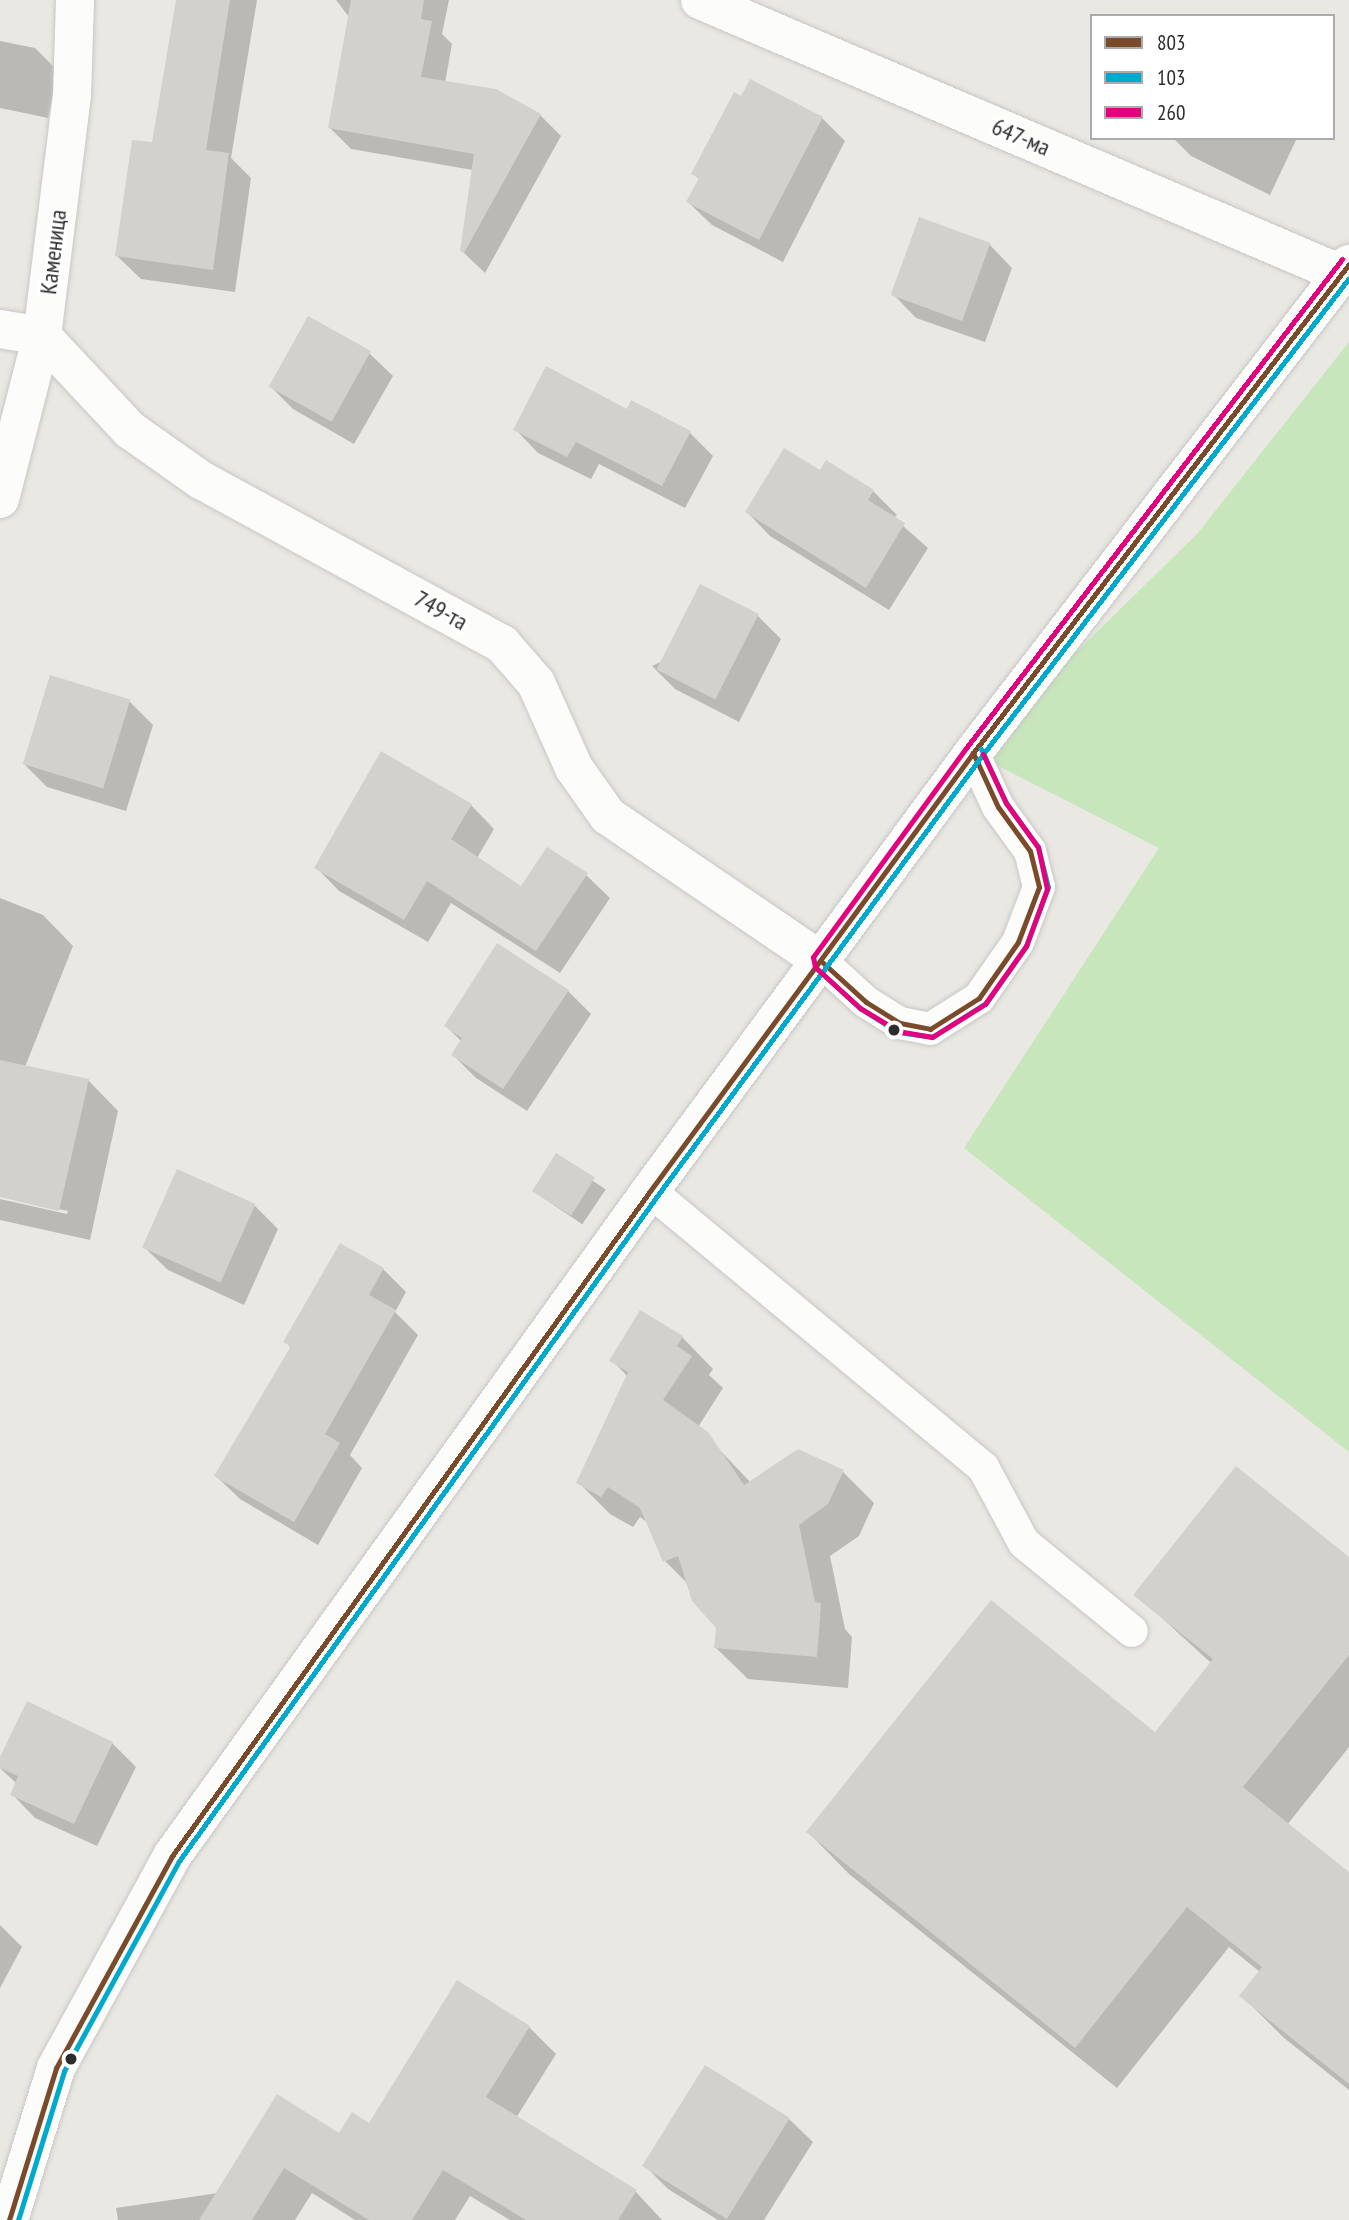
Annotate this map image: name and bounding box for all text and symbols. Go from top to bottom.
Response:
legend [1090,14,1335,140]
text: 803 [1157,29,1185,56]
text: 103 [1157,64,1185,91]
text: 260 [1157,99,1185,126]
street label: 647-ма [988,112,1054,162]
street label: Каменица [34,208,72,296]
street label: 749-та [409,584,473,636]
unlabelled marker [887,1023,901,1037]
unlabelled marker [64,2052,78,2066]

